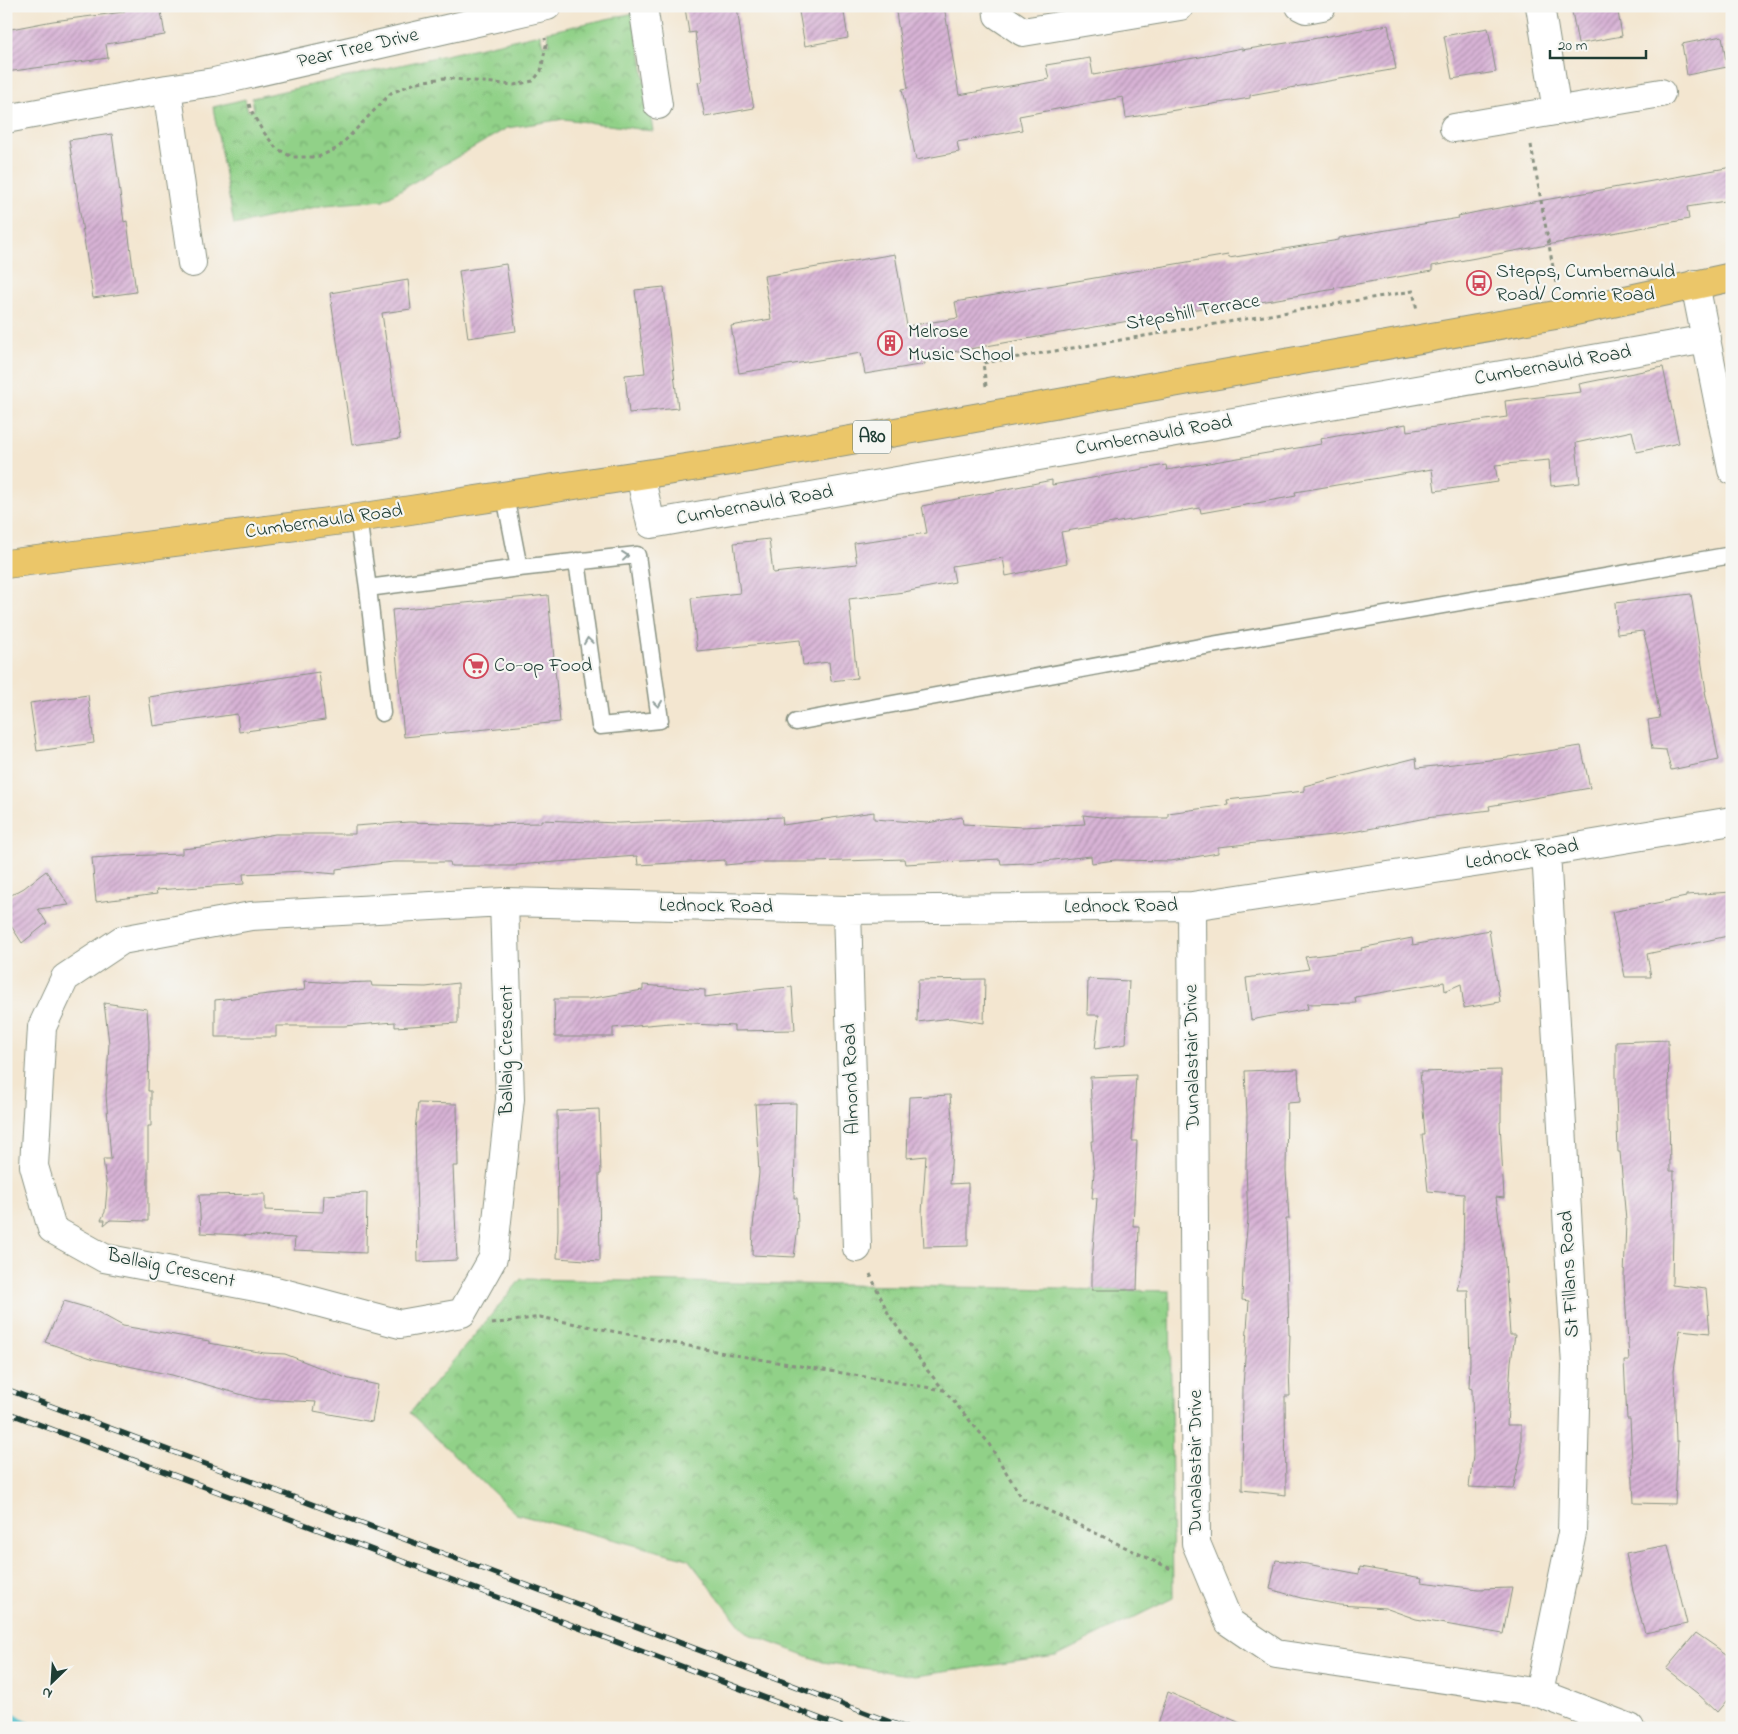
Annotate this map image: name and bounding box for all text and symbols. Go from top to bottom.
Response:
street label: Pear Tree Drive [294,21,422,77]
scale bar [1550,28,1647,60]
text: 20 m [1558,35,1588,57]
place label: Stepps, Cumbernauld Road/ Comrie Road [1496,258,1675,310]
bus stop icon: Stepps, Cumbernauld Road/ Comrie Road [1466,270,1492,296]
street label: Stepshill Terrace [1124,287,1262,339]
place label: Melrose Music School [908,318,1014,370]
building icon: Melrose Music School [877,330,903,356]
street label: Cumbernauld Road [1472,338,1634,394]
street label: Cumbernauld Road [1073,408,1235,464]
road number: A80 [853,421,891,454]
street label: Cumbernauld Road [674,478,836,534]
street label: Cumbernauld Road [243,497,405,547]
one-way arrow [621,551,629,562]
one-way arrow [583,637,594,645]
place label: Co-op Food [494,652,592,681]
supermarket icon: Co-op Food [463,653,489,679]
one-way arrow [652,700,663,708]
street label: Lednock Road [1463,832,1581,878]
street label: Lednock Road [659,892,773,922]
street label: Lednock Road [1064,892,1178,922]
street label: Dunalastair Drive [1177,984,1209,1131]
street label: Ballaig Crescent [493,985,523,1116]
street label: Almond Road [836,1023,868,1135]
street label: St Fillans Road [1552,1210,1588,1338]
street label: Ballaig Crescent [103,1241,238,1298]
street label: Dunalastair Drive [1182,1389,1211,1536]
north arrow [28,1656,78,1706]
text: N [38,1681,56,1704]

